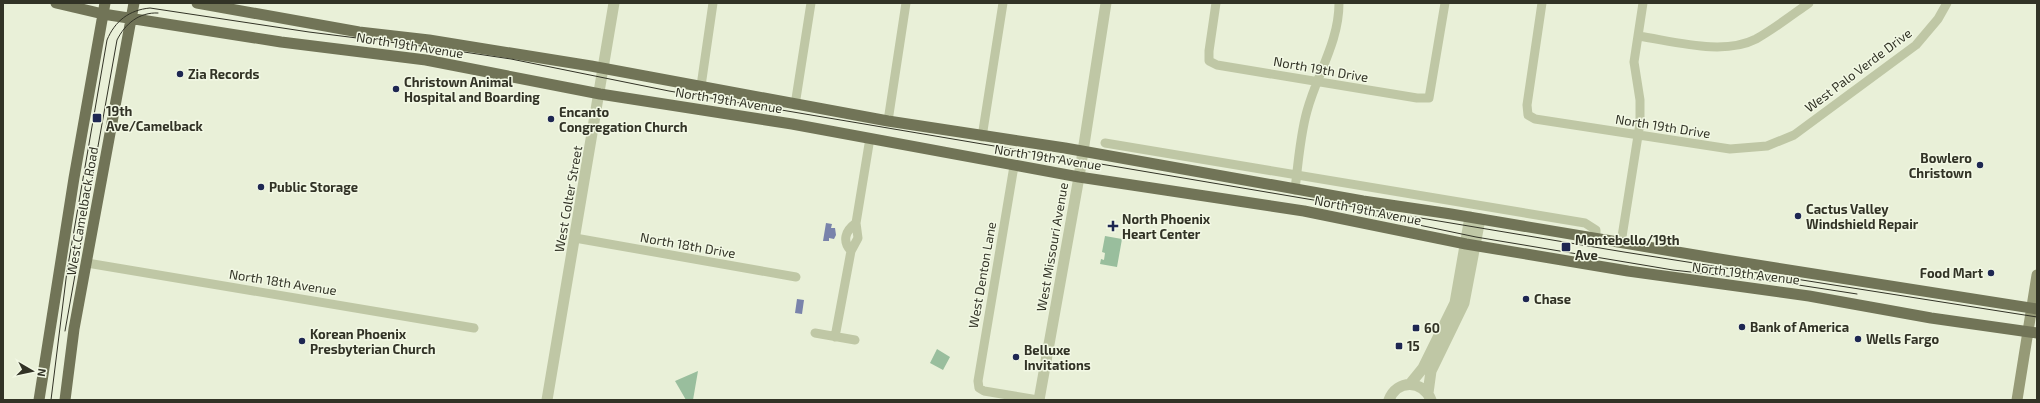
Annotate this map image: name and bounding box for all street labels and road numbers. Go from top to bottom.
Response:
street label: West Palo Verde Drive [1801,25,1915,115]
street label: North 19th Avenue [355,29,465,61]
street label: North 19th Drive [1272,53,1370,85]
street label: North 19th Avenue [674,84,784,116]
street label: North 19th Drive [1614,111,1712,141]
street label: North 19th Avenue [993,141,1103,173]
street label: West Colter Street [551,144,585,254]
street label: West Camelback Road [63,145,101,277]
street label: West Missouri Avenue [1033,181,1071,313]
street label: North 19th Avenue [1313,192,1423,228]
street label: West Denton Lane [965,220,999,329]
street label: North 18th Drive [639,229,737,261]
street label: North 19th Avenue [1691,258,1801,288]
street label: North 18th Avenue [228,266,338,298]

